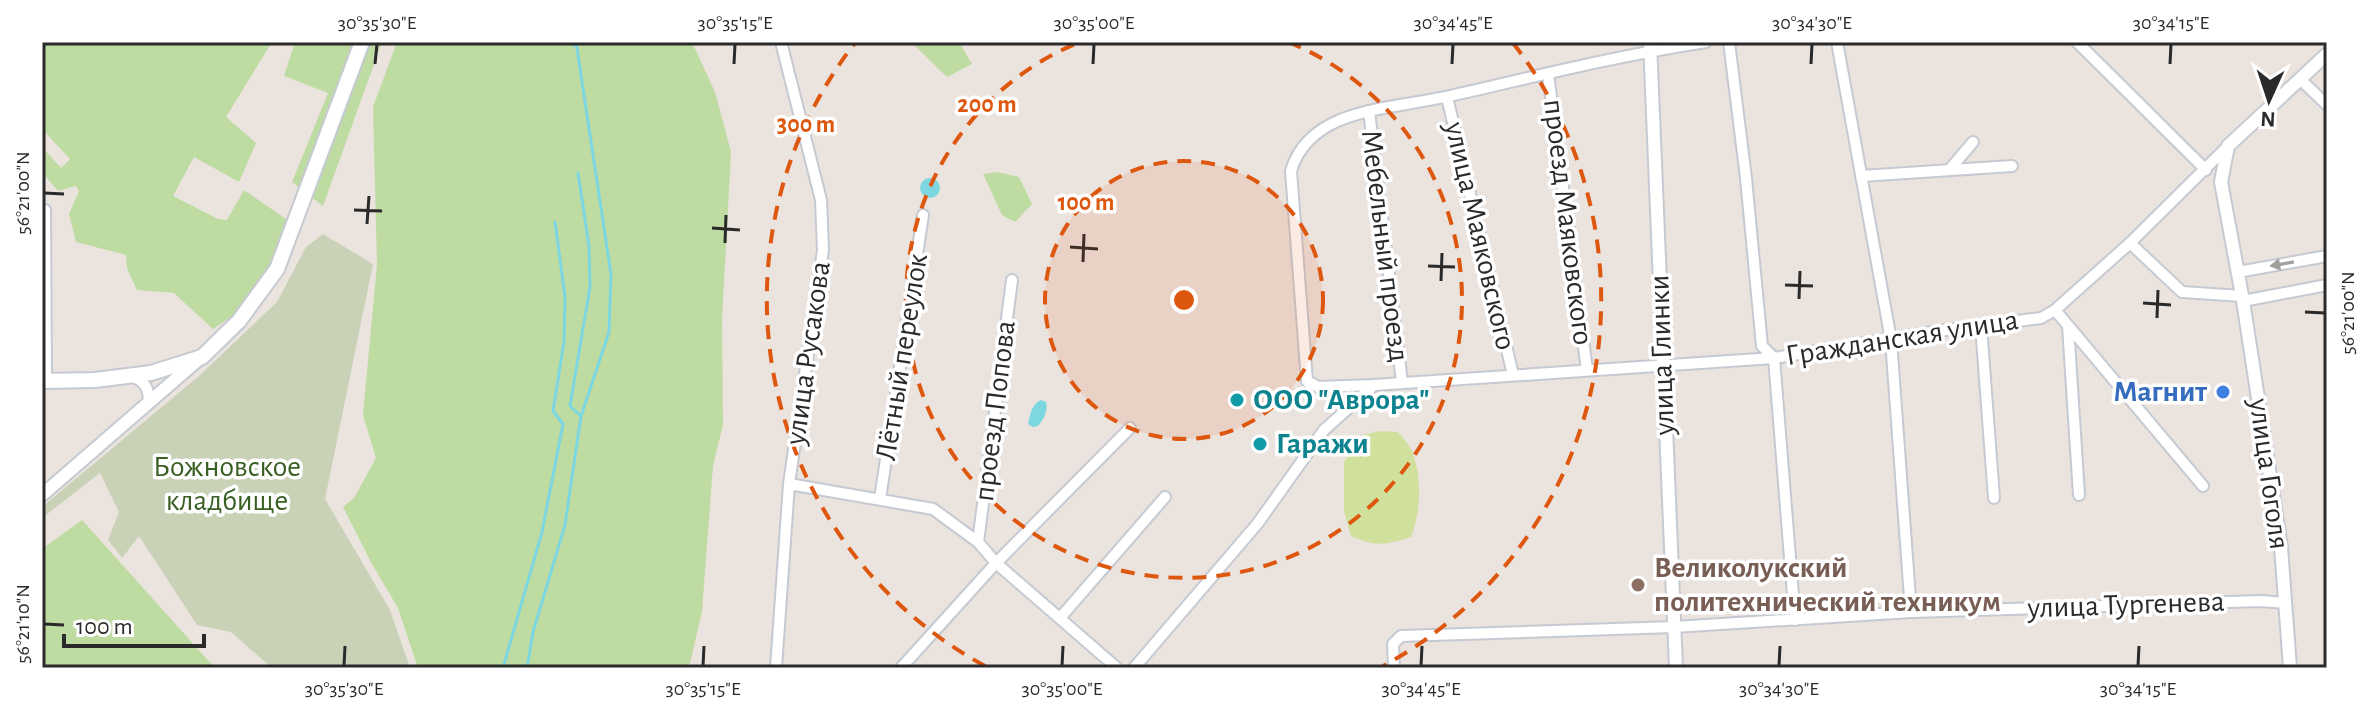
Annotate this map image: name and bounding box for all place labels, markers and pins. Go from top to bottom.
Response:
centre of rings [1170,286,1198,314]
place label: Магнит [2113,377,2207,407]
marker: Магнит [2214,383,2232,401]
place label: ООО "Аврора" [1253,385,1430,415]
marker: ООО "Аврора" [1228,391,1246,409]
place label: Гаражи [1276,429,1369,459]
marker: Гаражи [1251,435,1269,453]
place label: Великолукский политехнический техникум [1654,553,2001,617]
marker: Великолукский политехнический техникум [1629,576,1647,594]

